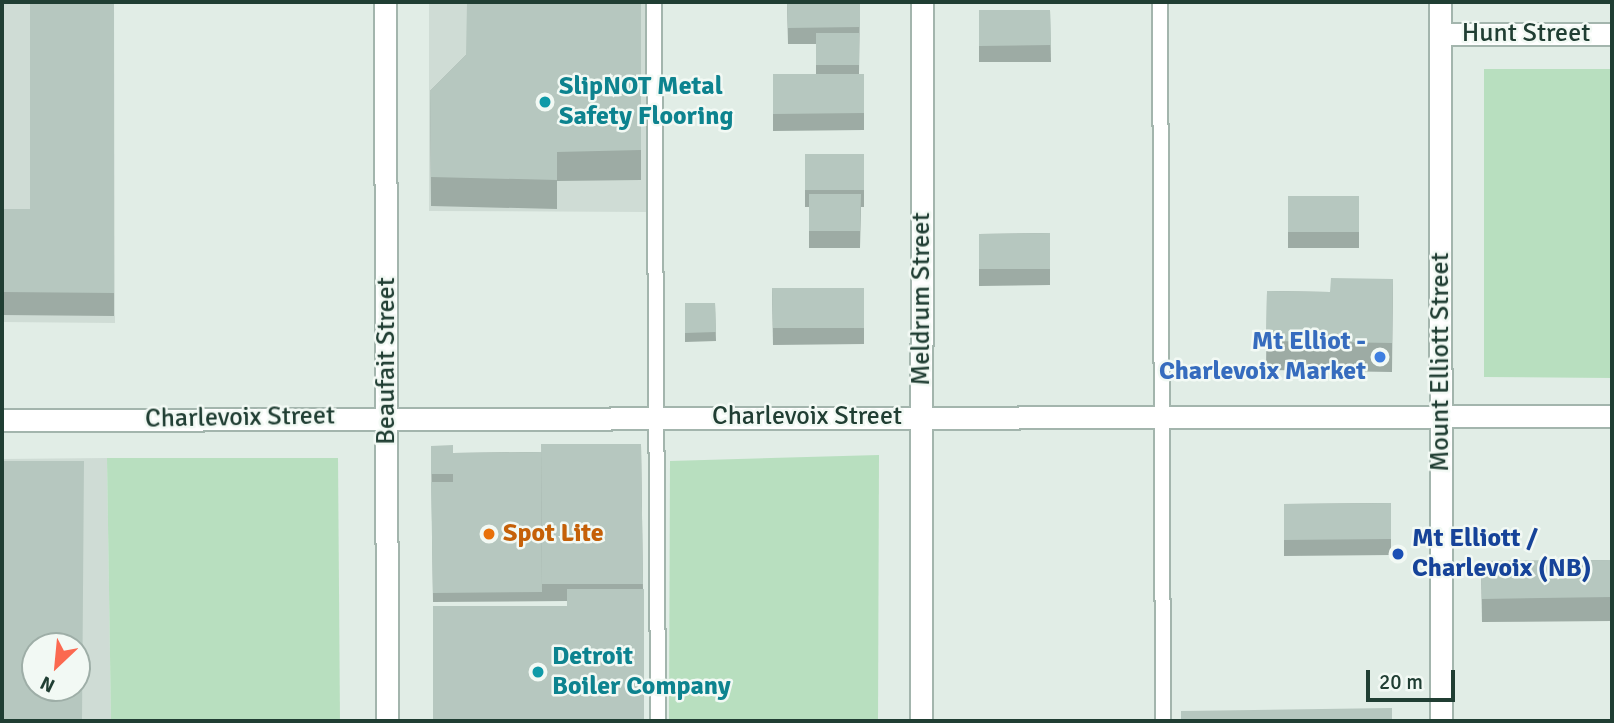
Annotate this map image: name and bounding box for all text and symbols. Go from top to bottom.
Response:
street label: Hunt Street [1462,18,1590,50]
place label: SlipNOT Metal Safety Flooring [559,71,733,132]
marker: SlipNOT Metal Safety Flooring [537,94,553,110]
street label: Meldrum Street [906,212,938,386]
street label: Mount Elliott Street [1425,252,1457,472]
street label: Beaufait Street [371,277,403,445]
place label: Mt Elliot - Charlevoix Market [1159,326,1366,388]
marker: Mt Elliot - Charlevoix Market [1372,349,1388,365]
street label: Charlevoix Street [145,401,335,435]
street label: Charlevoix Street [712,401,902,433]
place label: Spot Lite [503,518,604,550]
place label: Mt Elliott / Charlevoix (NB) [1412,523,1591,584]
marker: Spot Lite [481,526,497,542]
marker: Mt Elliott / Charlevoix (NB) [1390,546,1406,562]
north arrow [21,632,91,702]
place label: Detroit Boiler Company [552,641,731,702]
scale bar [1369,656,1458,700]
marker: Detroit Boiler Company [530,664,546,680]
text: 20 m [1379,669,1423,695]
text: N [36,670,59,698]

